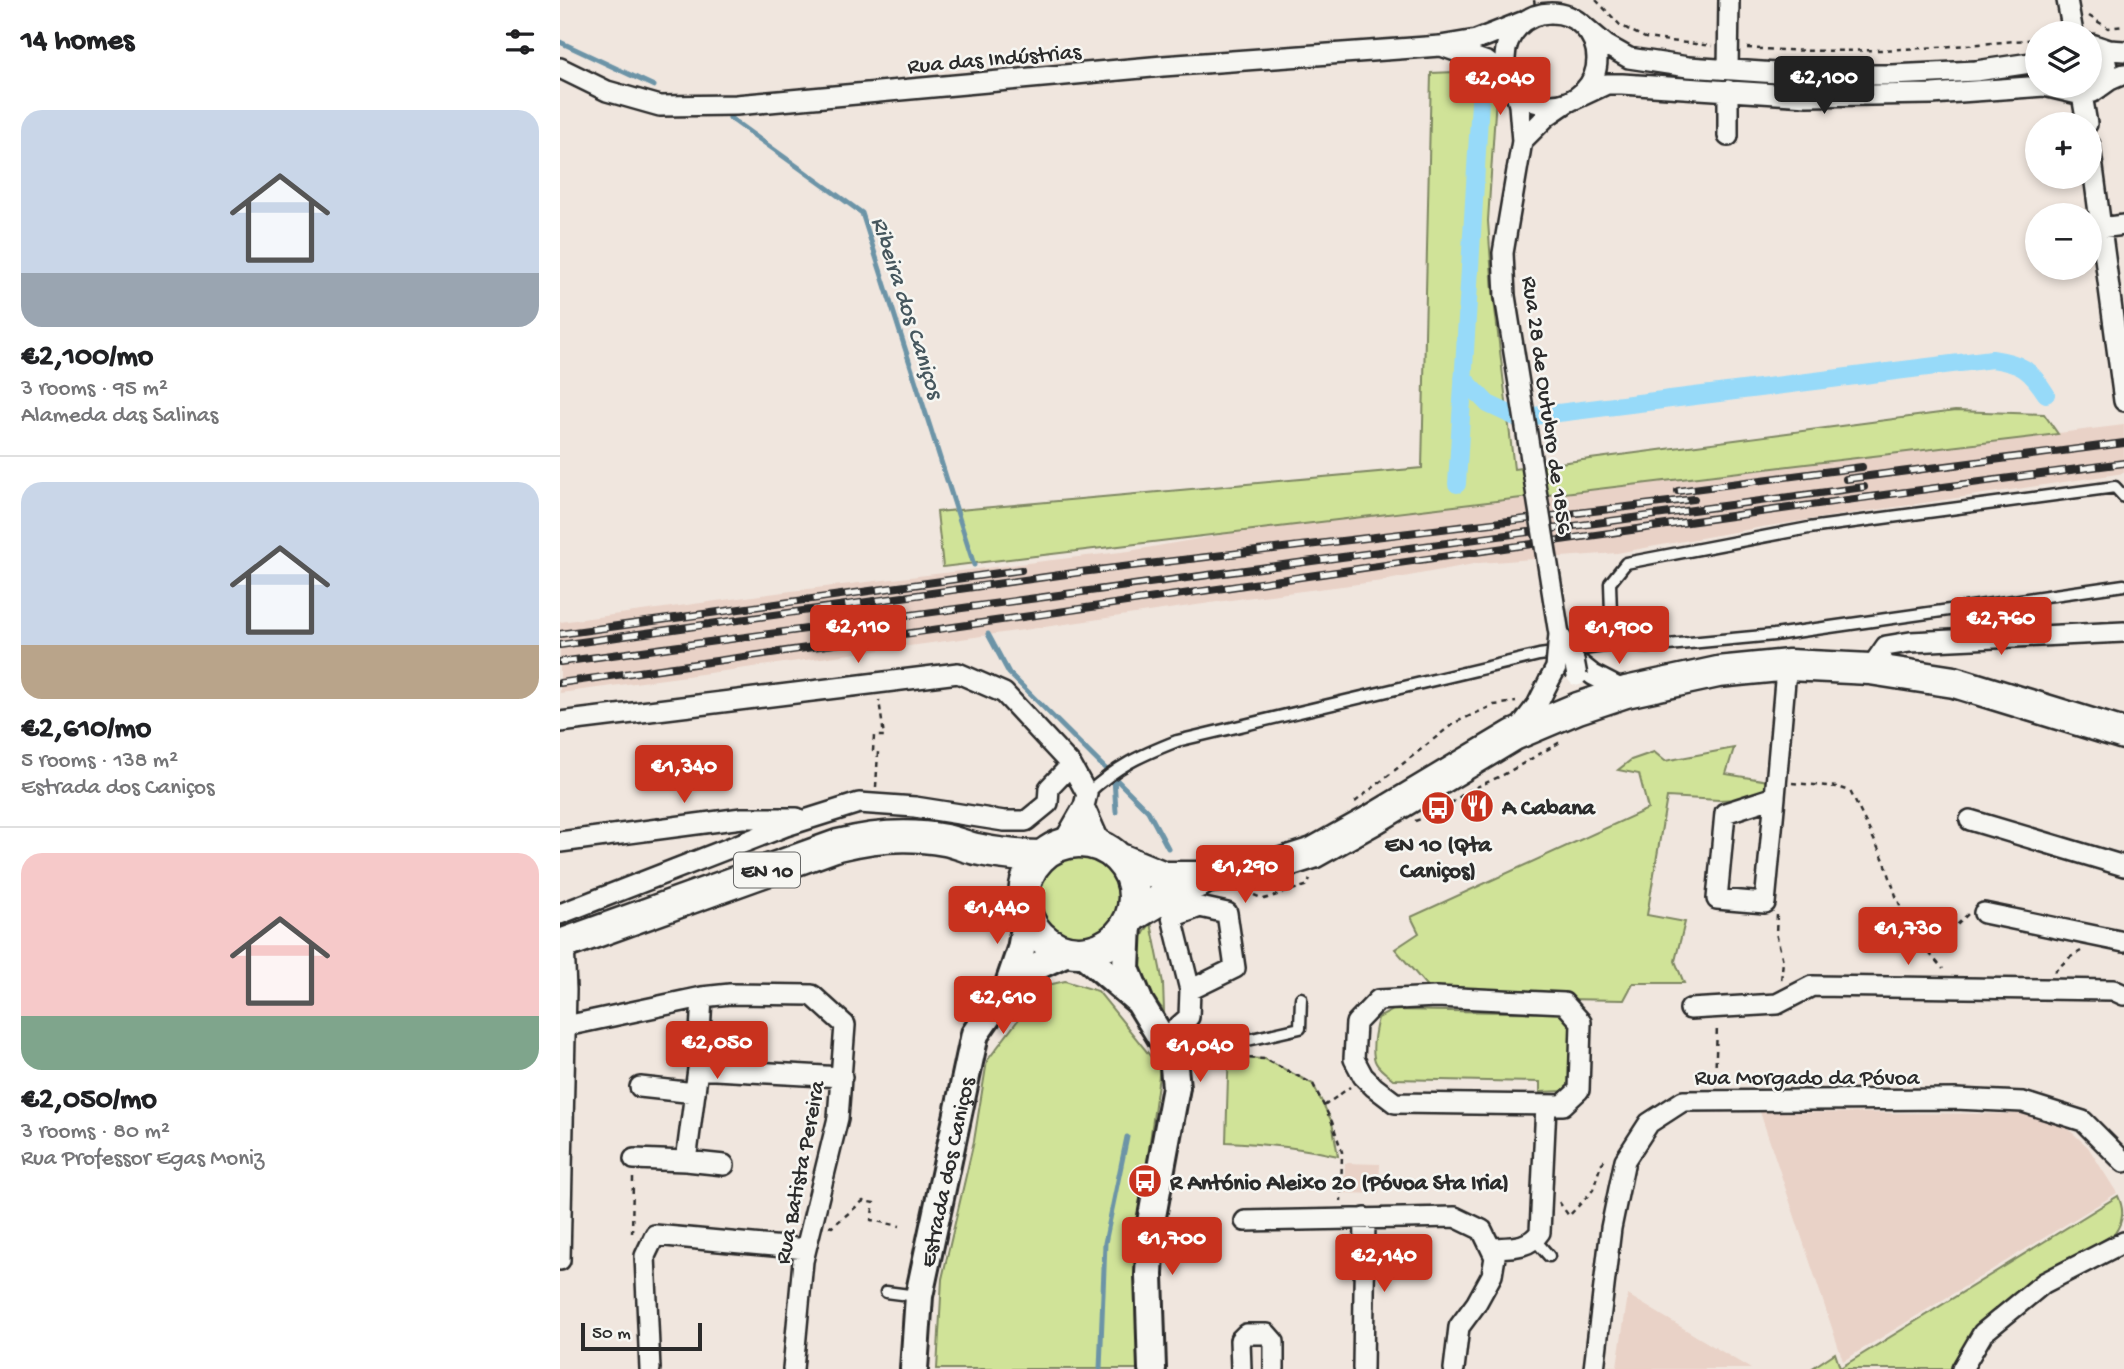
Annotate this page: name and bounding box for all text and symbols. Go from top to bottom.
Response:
map controls [2025,21,2102,280]
button: layers [2025,21,2102,98]
icon: filters [501,23,539,61]
text: 14 homes [21,25,134,60]
street label: Rua das Indústrias [906,39,1083,82]
pin: €2,100 [1767,57,1881,116]
pin: €2,040 [1443,58,1557,117]
text: €2,100 [1790,65,1858,92]
text: €2,040 [1465,66,1535,93]
button: + [2025,112,2102,189]
icon: home [217,155,343,281]
button: − [2025,203,2102,280]
water label: Ribeira dos Caniços [863,214,949,404]
street label: Rua 28 de Outubro de 1856 [1514,275,1577,536]
text: €2,100/mo [21,341,153,376]
text: 3 rooms · 95 m² [21,376,168,403]
text: Alameda das Salinas [21,403,218,430]
icon: home [217,527,343,653]
pin: €2,760 [1944,598,2058,657]
pin: €2,110 [801,606,915,665]
pin: €1,900 [1562,606,1676,666]
text: €2,760 [1967,606,2035,633]
text: €2,110 [826,614,890,641]
text: €1,900 [1585,615,1653,642]
text: €2,610/mo [21,713,151,748]
pin: €1,340 [627,746,741,805]
text: 5 rooms · 138 m² [21,748,178,775]
text: €1,340 [651,754,717,781]
text: Estrada dos Caniços [21,775,215,802]
restaurant icon: A Cabana [1458,787,1496,825]
bus stop icon: EN 10 (Qta Caniços) [1419,789,1457,827]
place label: A Cabana [1501,796,1596,823]
place label: EN 10 (Qta Caniços) [1385,833,1493,886]
pin: €1,290 [1188,846,1302,905]
road number: EN 10 [734,852,800,888]
text: €1,290 [1212,854,1278,881]
pin: €1,440 [940,886,1054,946]
text: €1,440 [964,895,1030,922]
icon: home [217,898,343,1024]
pin: €1,730 [1851,908,1965,967]
text: €1,730 [1874,916,1942,943]
pin: €2,610 [946,976,1060,1036]
text: €2,610 [970,985,1036,1012]
pin: €2,050 [660,1021,774,1081]
pin: €1,040 [1143,1024,1257,1084]
text: €2,050 [682,1030,752,1057]
text: €1,040 [1166,1033,1234,1060]
street label: Rua Morgado da Póvoa [1695,1066,1921,1093]
street label: Estrada dos Caniços [915,1075,982,1270]
street label: Rua Batista Pereira [770,1077,833,1267]
text: €2,050/mo [21,1084,157,1119]
text: 3 rooms · 80 m² [21,1119,170,1146]
text: Rua Professor Egas Moniz [21,1146,264,1173]
bus stop icon: R António Aleixo 20 (Póvoa Sta Iria) [1126,1162,1164,1200]
place label: R António Aleixo 20 (Póvoa Sta Iria) [1169,1171,1509,1198]
pin: €1,700 [1115,1218,1229,1277]
text: €1,700 [1138,1226,1206,1253]
pin: €2,140 [1327,1234,1441,1294]
text: €2,140 [1351,1243,1417,1270]
scale bar [581,1320,702,1352]
text: 50 m [592,1323,631,1346]

